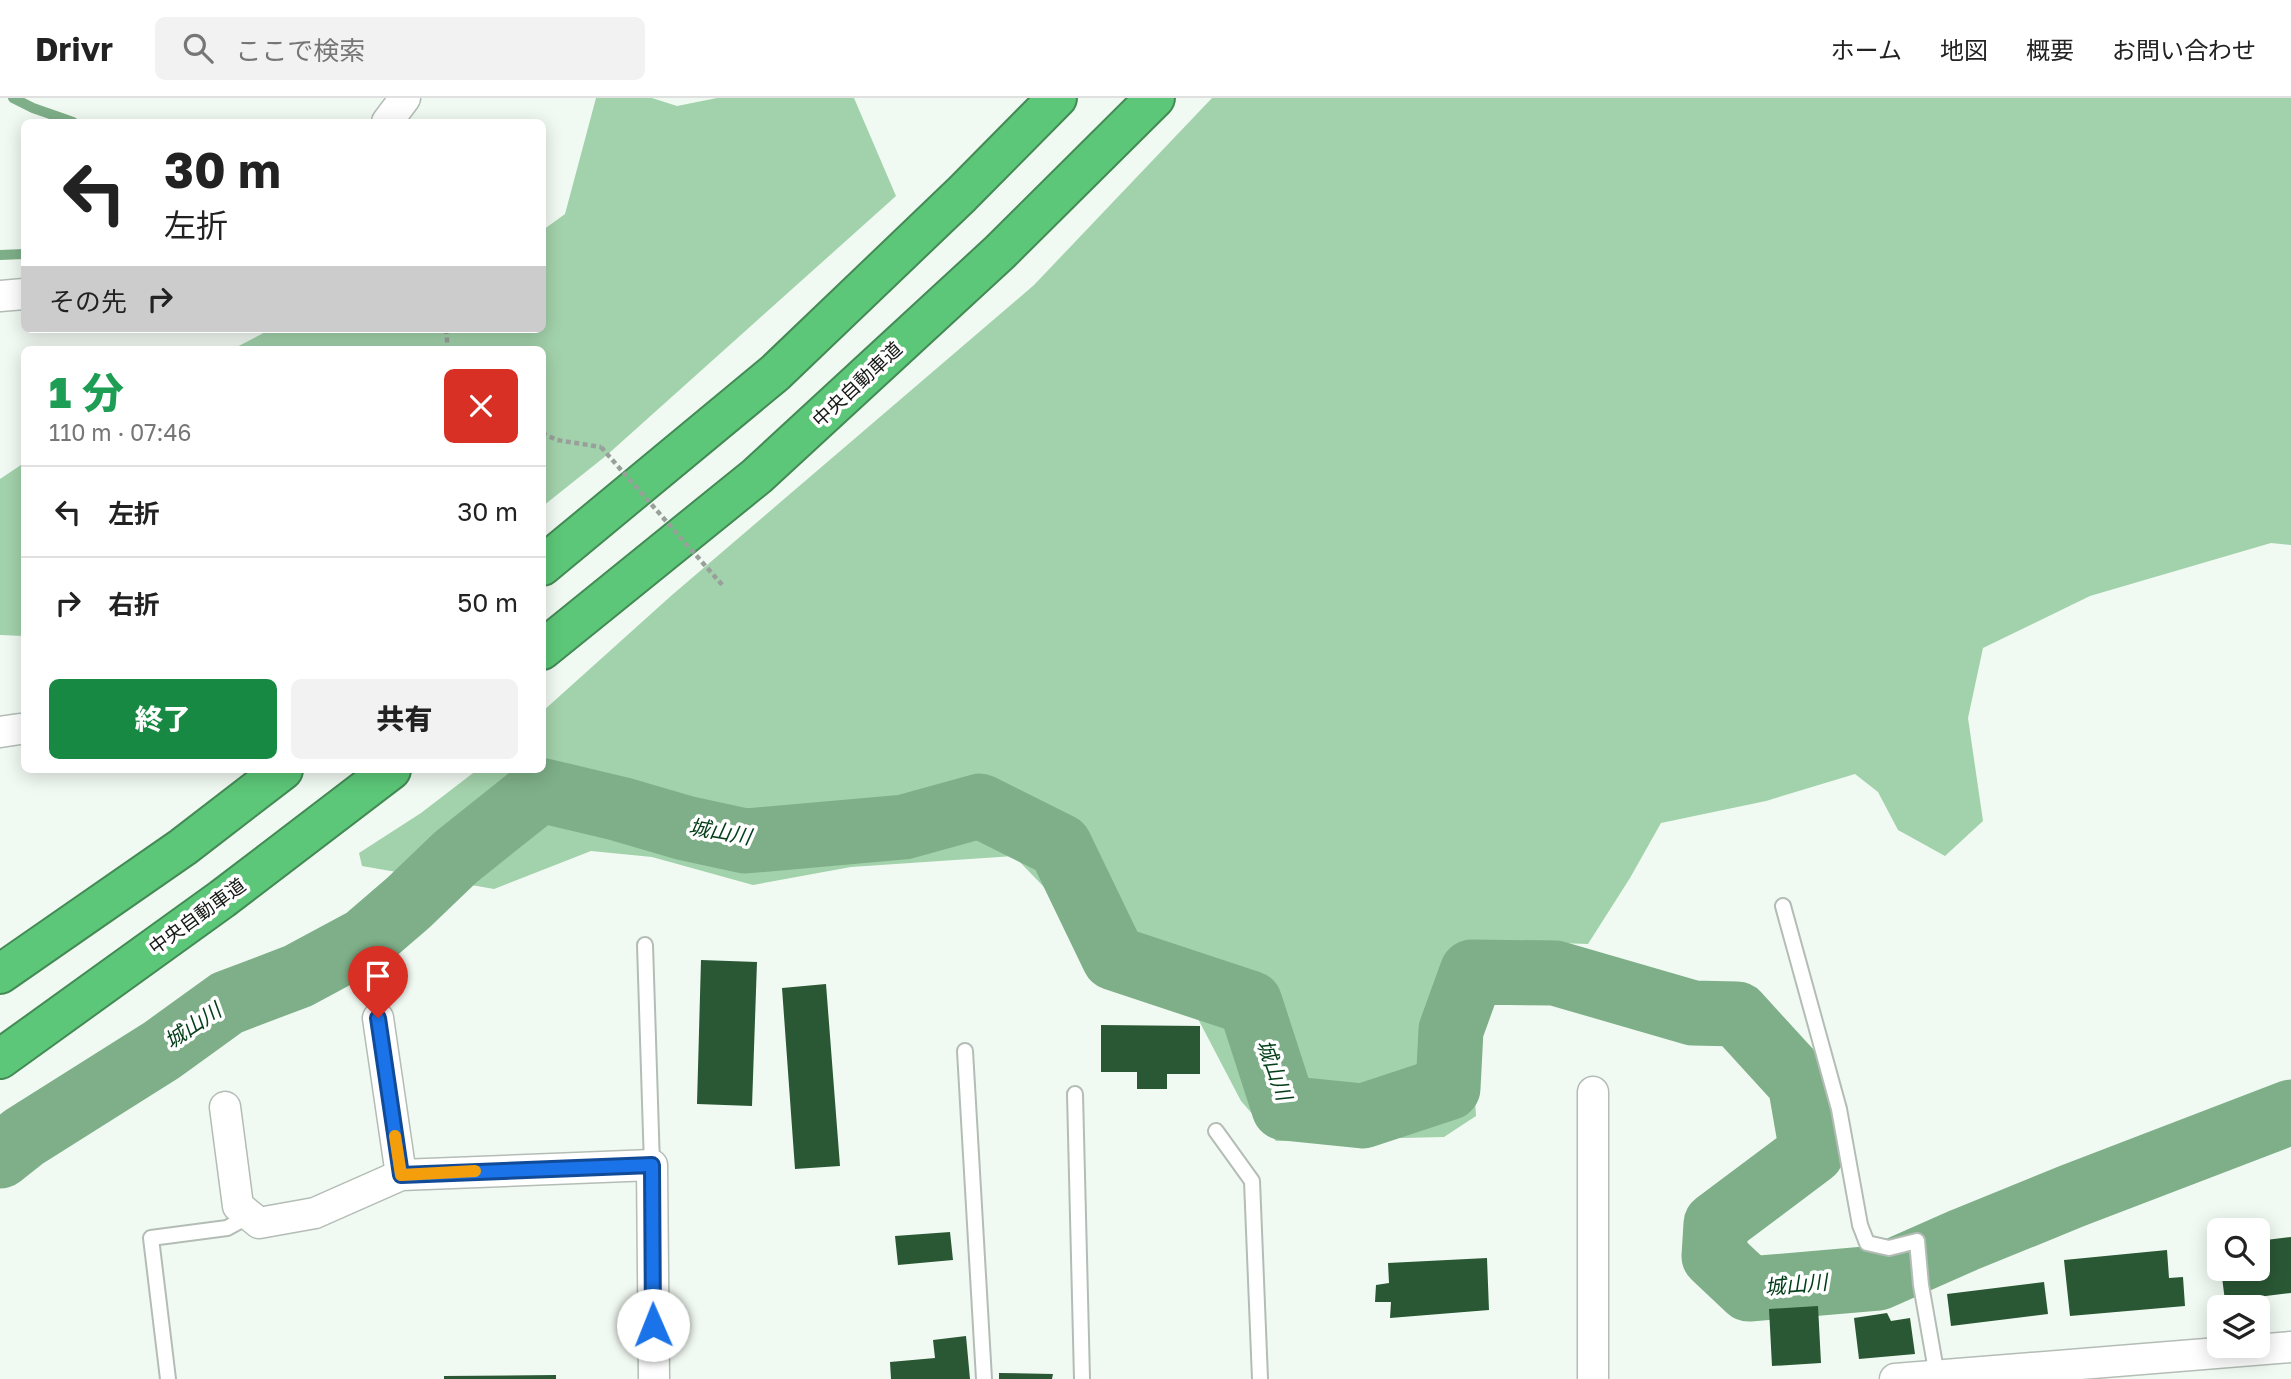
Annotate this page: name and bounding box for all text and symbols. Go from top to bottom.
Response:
search box [155,17,645,80]
text: Drivr [35,29,113,68]
icon: search [179,29,217,67]
text: ここで検索 [235,35,365,66]
text: ホーム [1831,35,1902,64]
text: 地図 [1940,35,1988,64]
text: 概要 [2026,35,2074,64]
text: お問い合わせ [2112,35,2256,64]
text: 30 m [164,140,281,199]
icon: left [49,147,140,238]
text: 左折 [164,206,228,244]
icon: right [141,280,179,318]
text: その先 [49,286,127,317]
street label: 中央自動車道 [807,336,906,431]
text: 1 分 [49,367,124,417]
button: close [444,369,518,443]
text: 110 m · 07:46 [49,418,191,446]
icon: left [49,493,87,531]
text: 30 m [457,496,518,527]
text: 左折 [108,498,160,529]
icon: right [49,584,87,622]
text: 50 m [457,587,518,618]
text: 右折 [108,589,160,620]
button: 終了 [49,679,277,759]
button: 共有 [291,679,518,759]
water label: 城山川 [687,813,755,850]
street label: 中央自動車道 [144,873,250,958]
pin [348,946,408,1018]
icon: arrive [359,957,397,995]
water label: 城山川 [159,996,227,1054]
water label: 城山川 [1252,1036,1299,1106]
map controls [2207,1218,2270,1358]
button: search [2207,1218,2270,1281]
water label: 城山川 [1763,1268,1830,1300]
position arrow [616,1288,690,1362]
button: layers [2207,1295,2270,1358]

